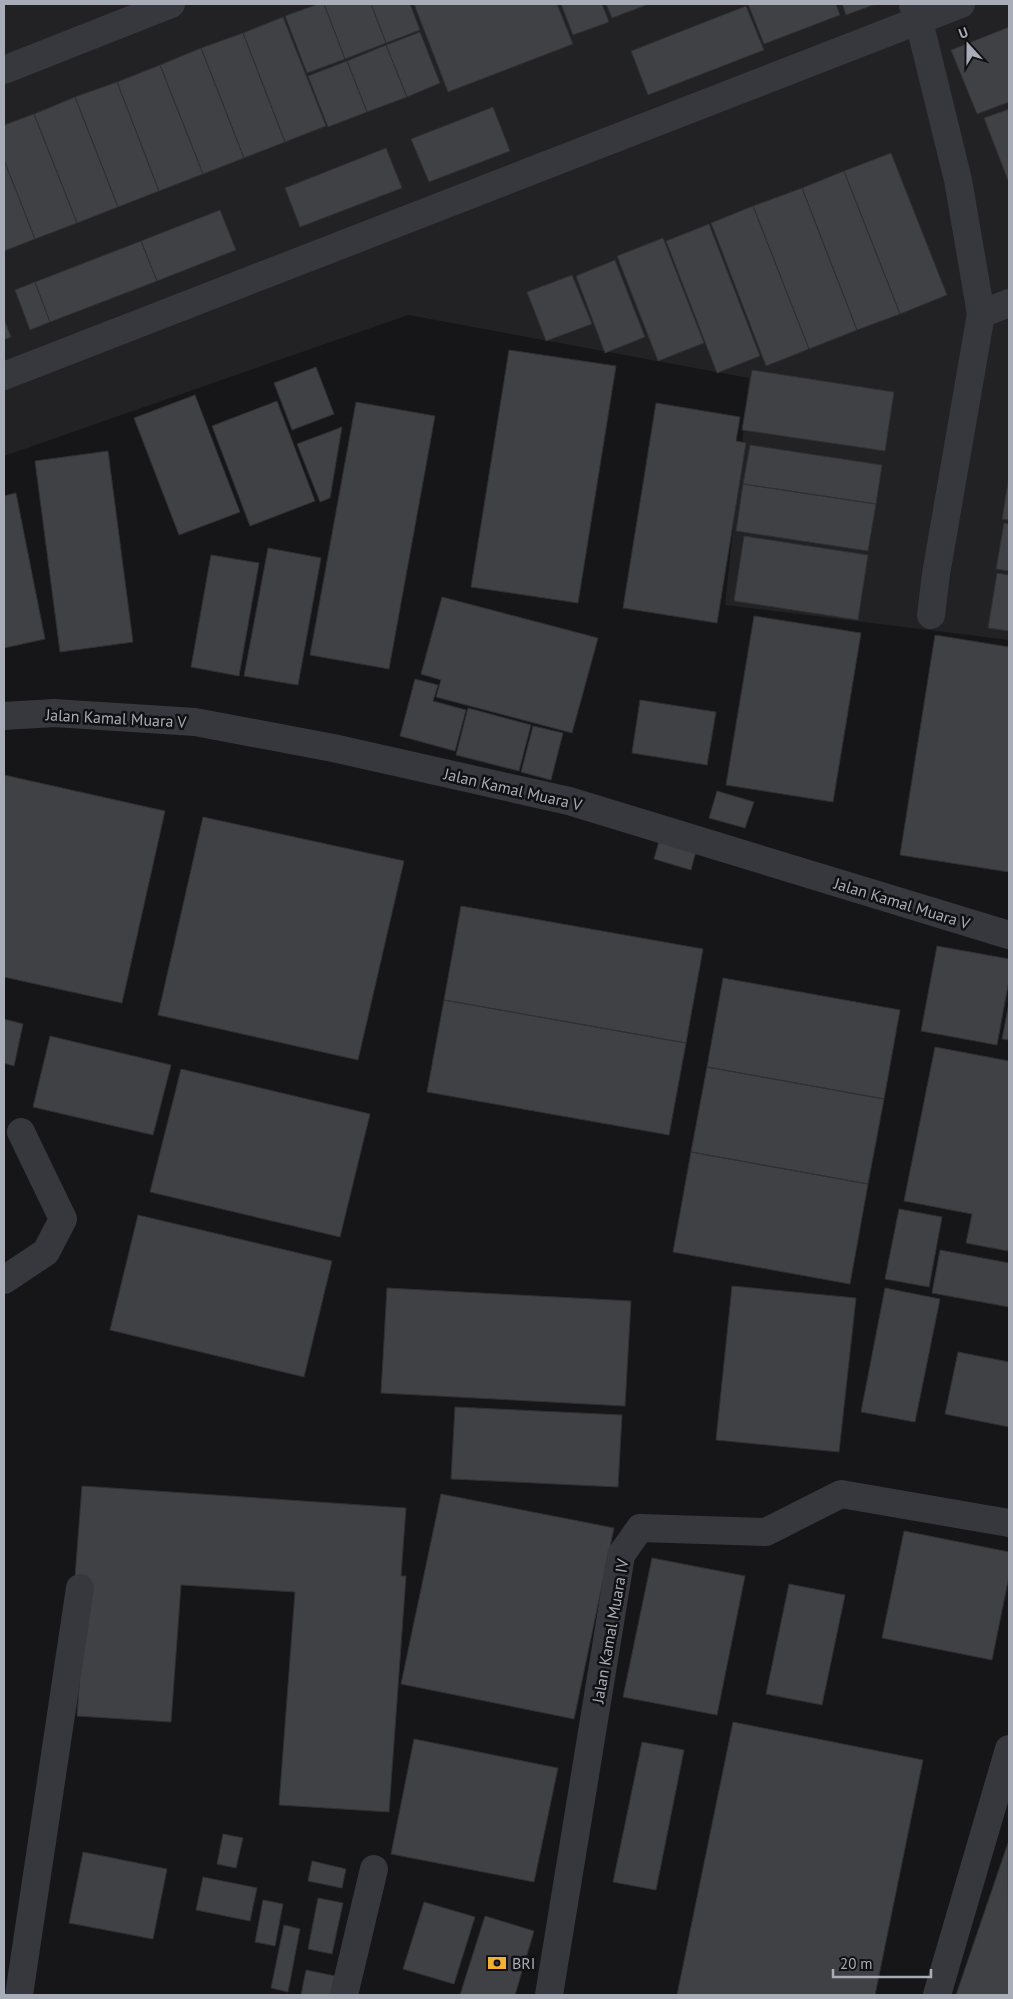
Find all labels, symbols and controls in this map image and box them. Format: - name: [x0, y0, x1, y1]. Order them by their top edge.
- north arrow: [943, 20, 993, 70]
- text: U: [956, 23, 971, 43]
- street label: Jalan Kamal Muara V: [44, 704, 188, 732]
- street label: Jalan Kamal Muara V: [441, 763, 585, 815]
- street label: Jalan Kamal Muara V: [831, 873, 973, 933]
- street label: Jalan Kamal Muara IV: [587, 1556, 633, 1706]
- scale bar: [833, 1946, 930, 1978]
- bank icon: BRI: [486, 1952, 508, 1974]
- place label: BRI: [512, 1953, 536, 1973]
- text: 20 m: [840, 1954, 873, 1973]

